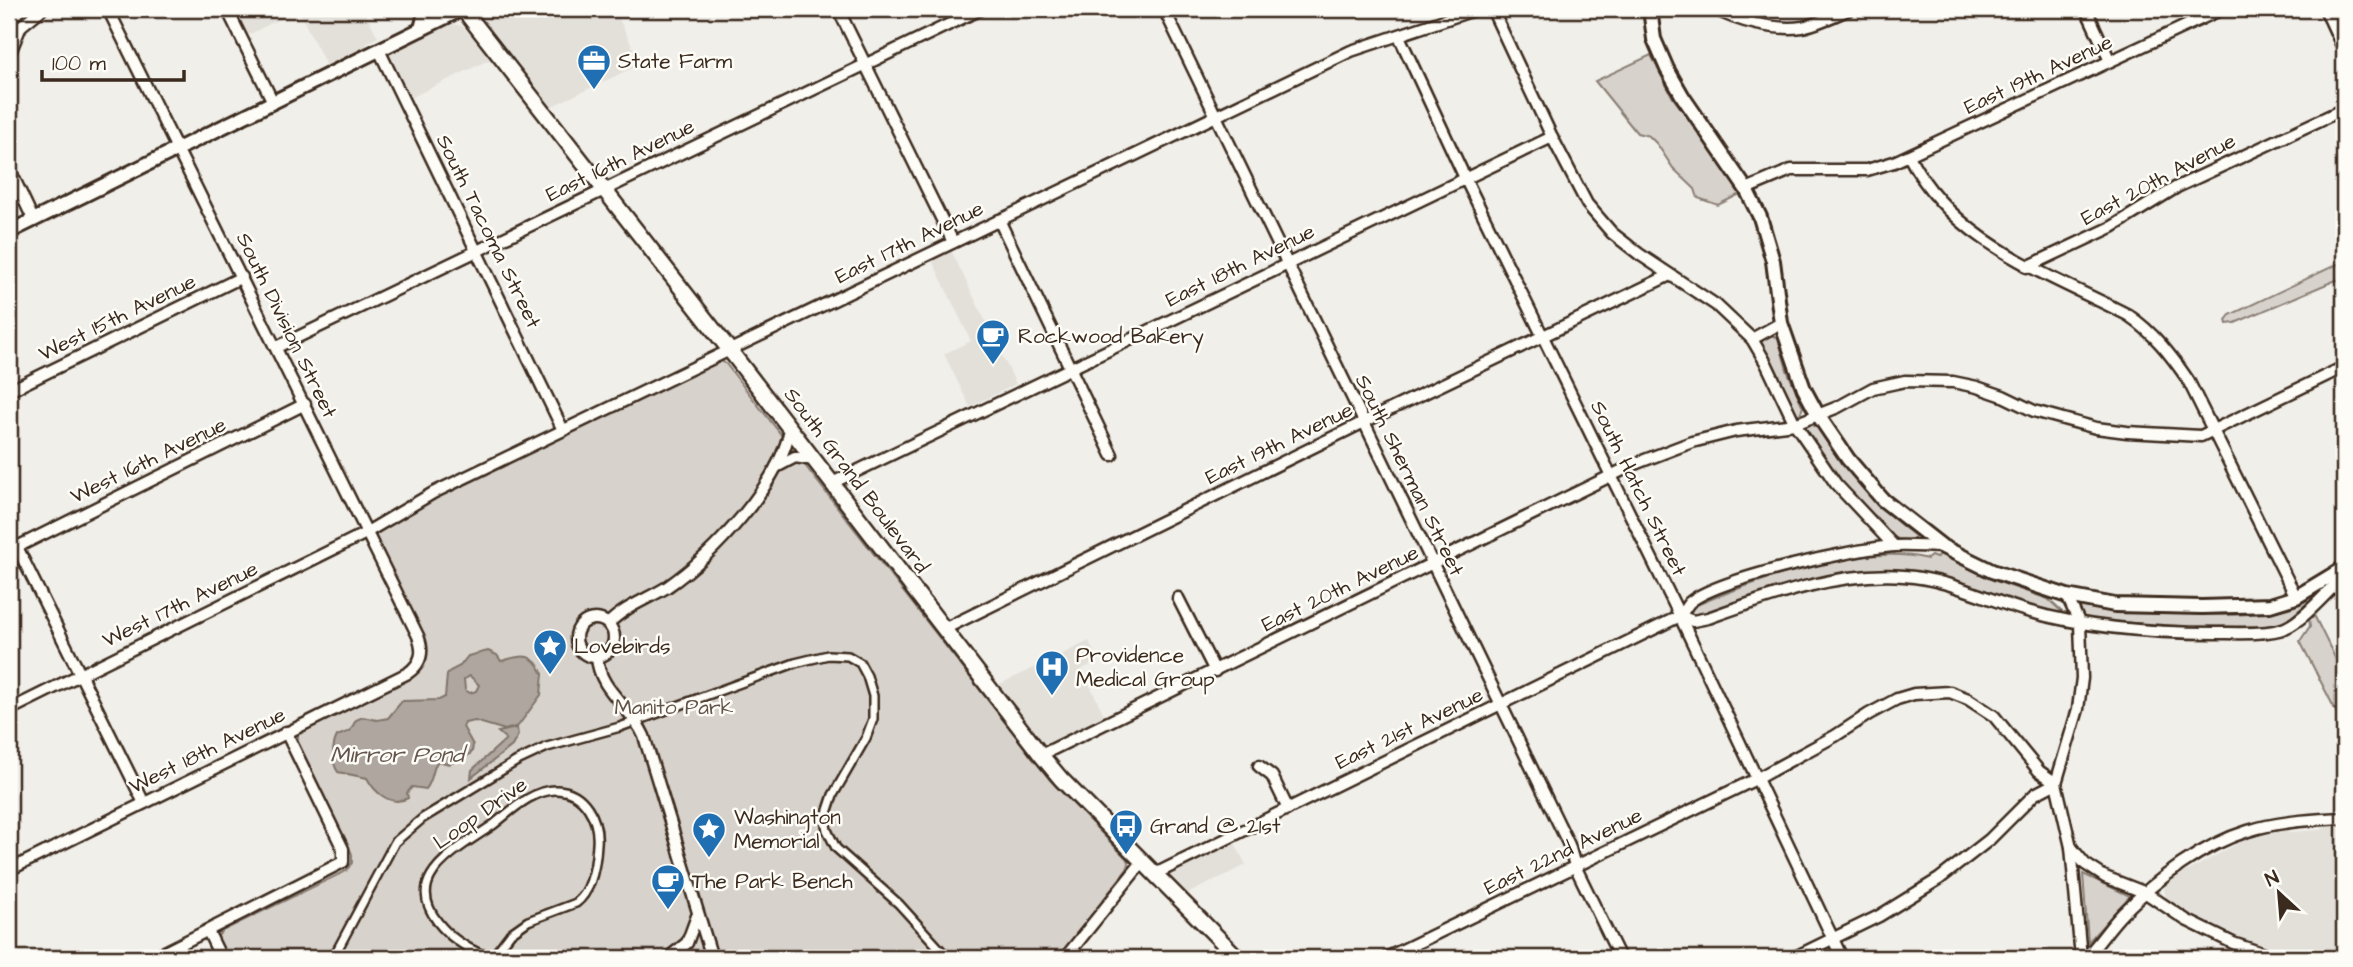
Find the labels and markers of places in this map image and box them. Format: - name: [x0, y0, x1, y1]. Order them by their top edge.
- office icon: State Farm: [575, 42, 613, 91]
- place label: State Farm: [618, 47, 733, 76]
- cafe icon: Rockwood Bakery: [974, 317, 1012, 366]
- place label: Rockwood Bakery: [1018, 322, 1204, 353]
- place icon: Lovebirds: [531, 627, 569, 676]
- place label: Lovebirds: [574, 632, 670, 661]
- place label: Providence Medical Group: [1076, 641, 1215, 695]
- hospital icon: Providence Medical Group: [1033, 648, 1071, 697]
- place label: Washington Memorial: [734, 803, 841, 856]
- bus stop icon: Grand @ 21st: [1107, 807, 1145, 856]
- place icon: Washington Memorial: [690, 810, 728, 859]
- place label: Grand @ 21st: [1150, 812, 1281, 841]
- cafe icon: The Park Bench: [649, 862, 687, 911]
- place label: The Park Bench: [692, 867, 853, 896]

